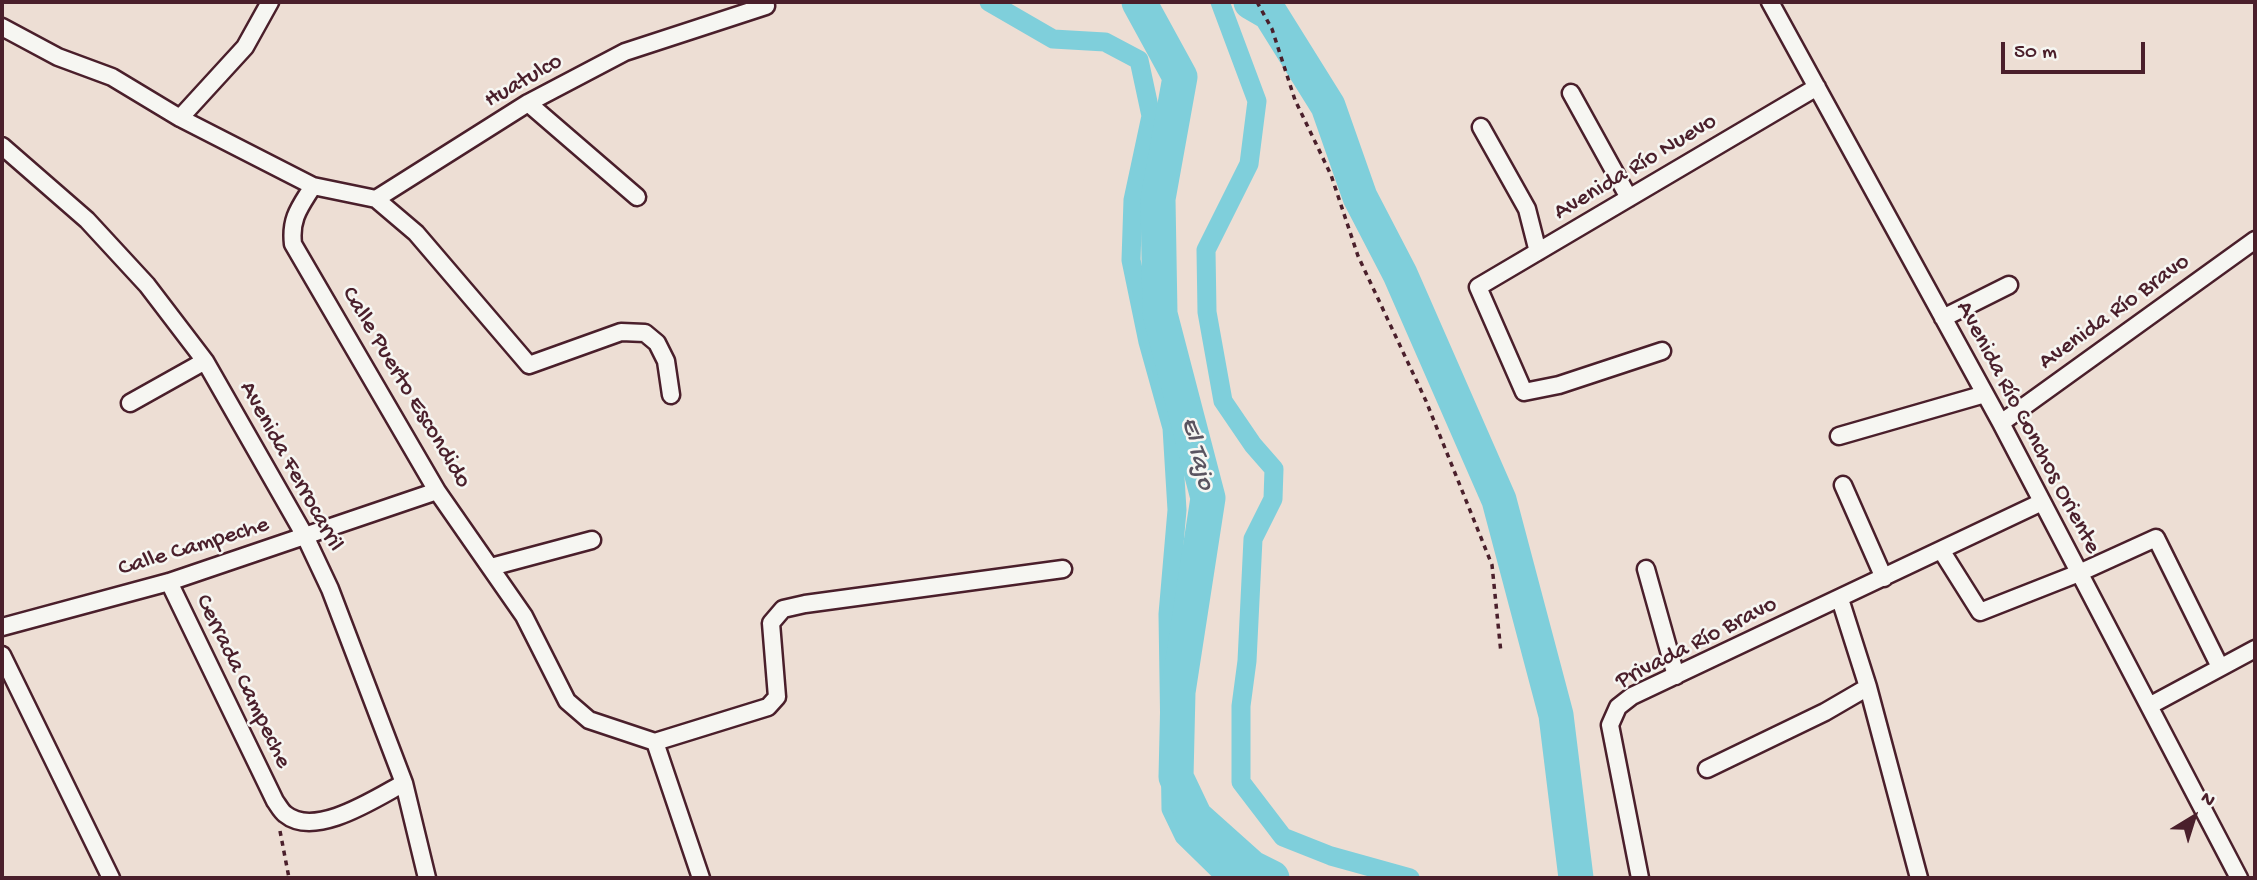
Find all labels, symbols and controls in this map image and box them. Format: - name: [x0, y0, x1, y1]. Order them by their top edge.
- scale bar: [2005, 28, 2148, 72]
- text: 50 m: [2014, 41, 2057, 66]
- street label: Huatulco: [480, 48, 568, 116]
- street label: Avenida Río Nuevo: [1549, 108, 1723, 228]
- street label: Avenida Río Bravo: [2034, 248, 2196, 378]
- street label: Calle Puerto Escondido: [333, 282, 477, 494]
- street label: Avenida Río Conchos Oriente: [1948, 297, 2106, 559]
- street label: Avenida Ferrocarril: [231, 377, 349, 557]
- water label: El Tajo: [1172, 415, 1220, 493]
- street label: Calle Campeche: [115, 511, 273, 585]
- street label: Cerrada Campeche: [187, 590, 297, 774]
- street label: Privada Río Bravo: [1612, 591, 1782, 697]
- north arrow: [2159, 782, 2229, 852]
- text: N: [2195, 787, 2219, 813]

